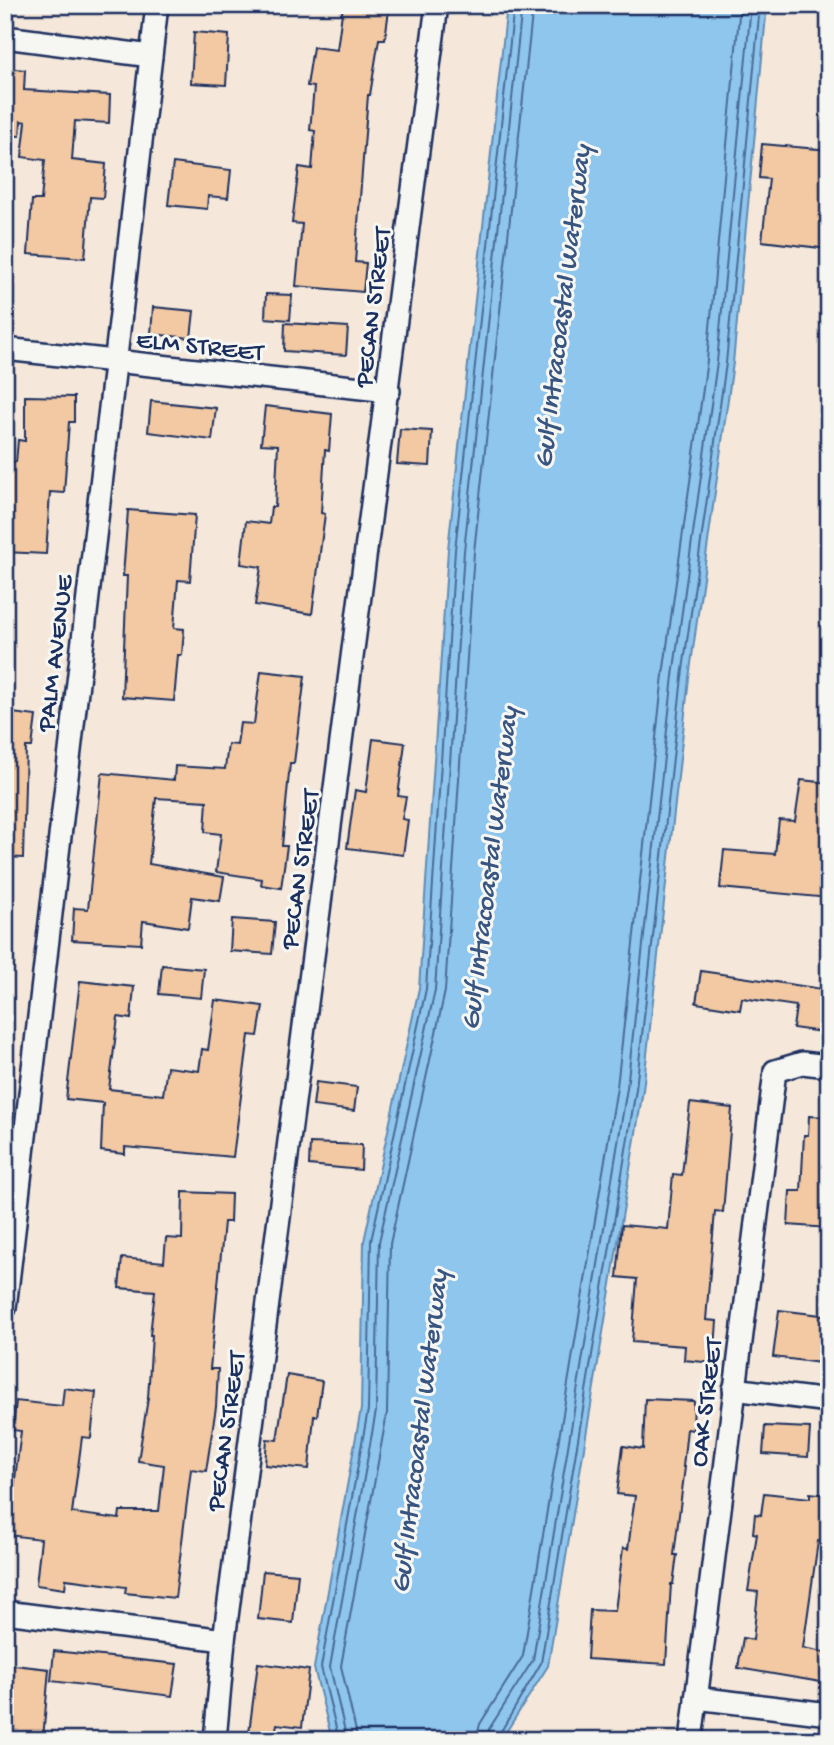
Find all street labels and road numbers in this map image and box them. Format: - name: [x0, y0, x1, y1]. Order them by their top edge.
- street label: PECAN STREET: [350, 225, 401, 390]
- street label: ELM STREET: [134, 326, 266, 371]
- street label: PALM AVENUE: [32, 573, 83, 735]
- street label: PECAN STREET: [276, 787, 329, 953]
- street label: OAK STREET: [685, 1335, 732, 1469]
- street label: PECAN STREET: [202, 1349, 255, 1515]

